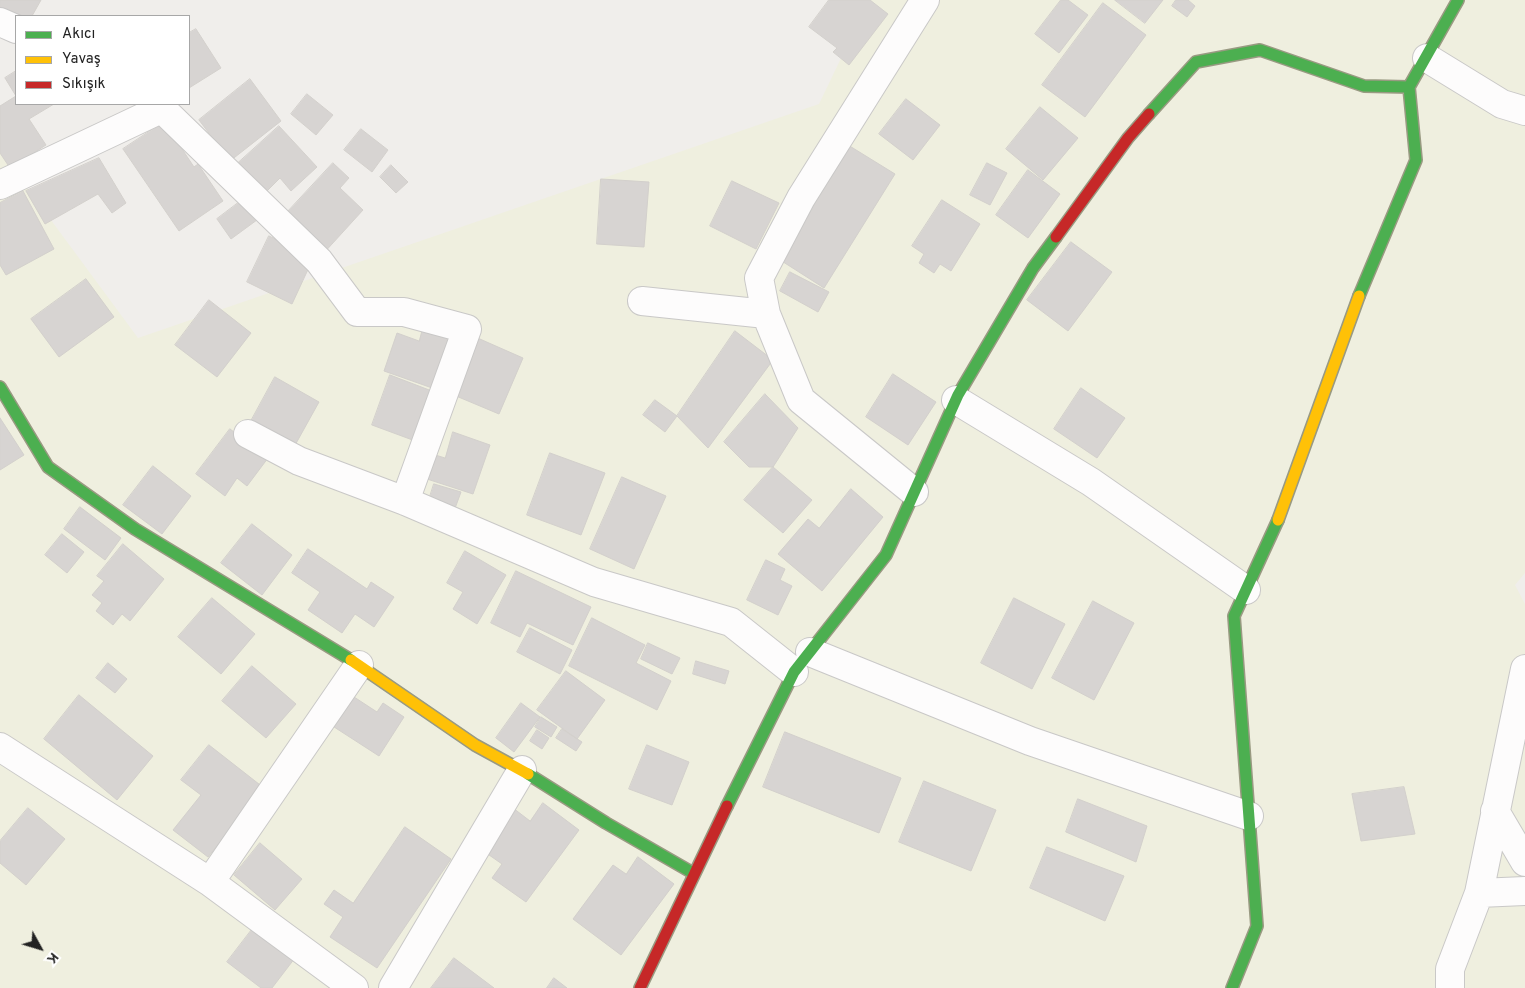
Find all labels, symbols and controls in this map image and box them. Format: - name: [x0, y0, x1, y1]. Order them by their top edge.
- legend: [15, 15, 190, 105]
- text: Akıcı: [62, 25, 95, 44]
- text: Yavaş: [62, 50, 101, 69]
- text: Sıkışık: [62, 75, 106, 94]
- north arrow: [15, 923, 65, 973]
- text: K: [42, 949, 62, 967]

